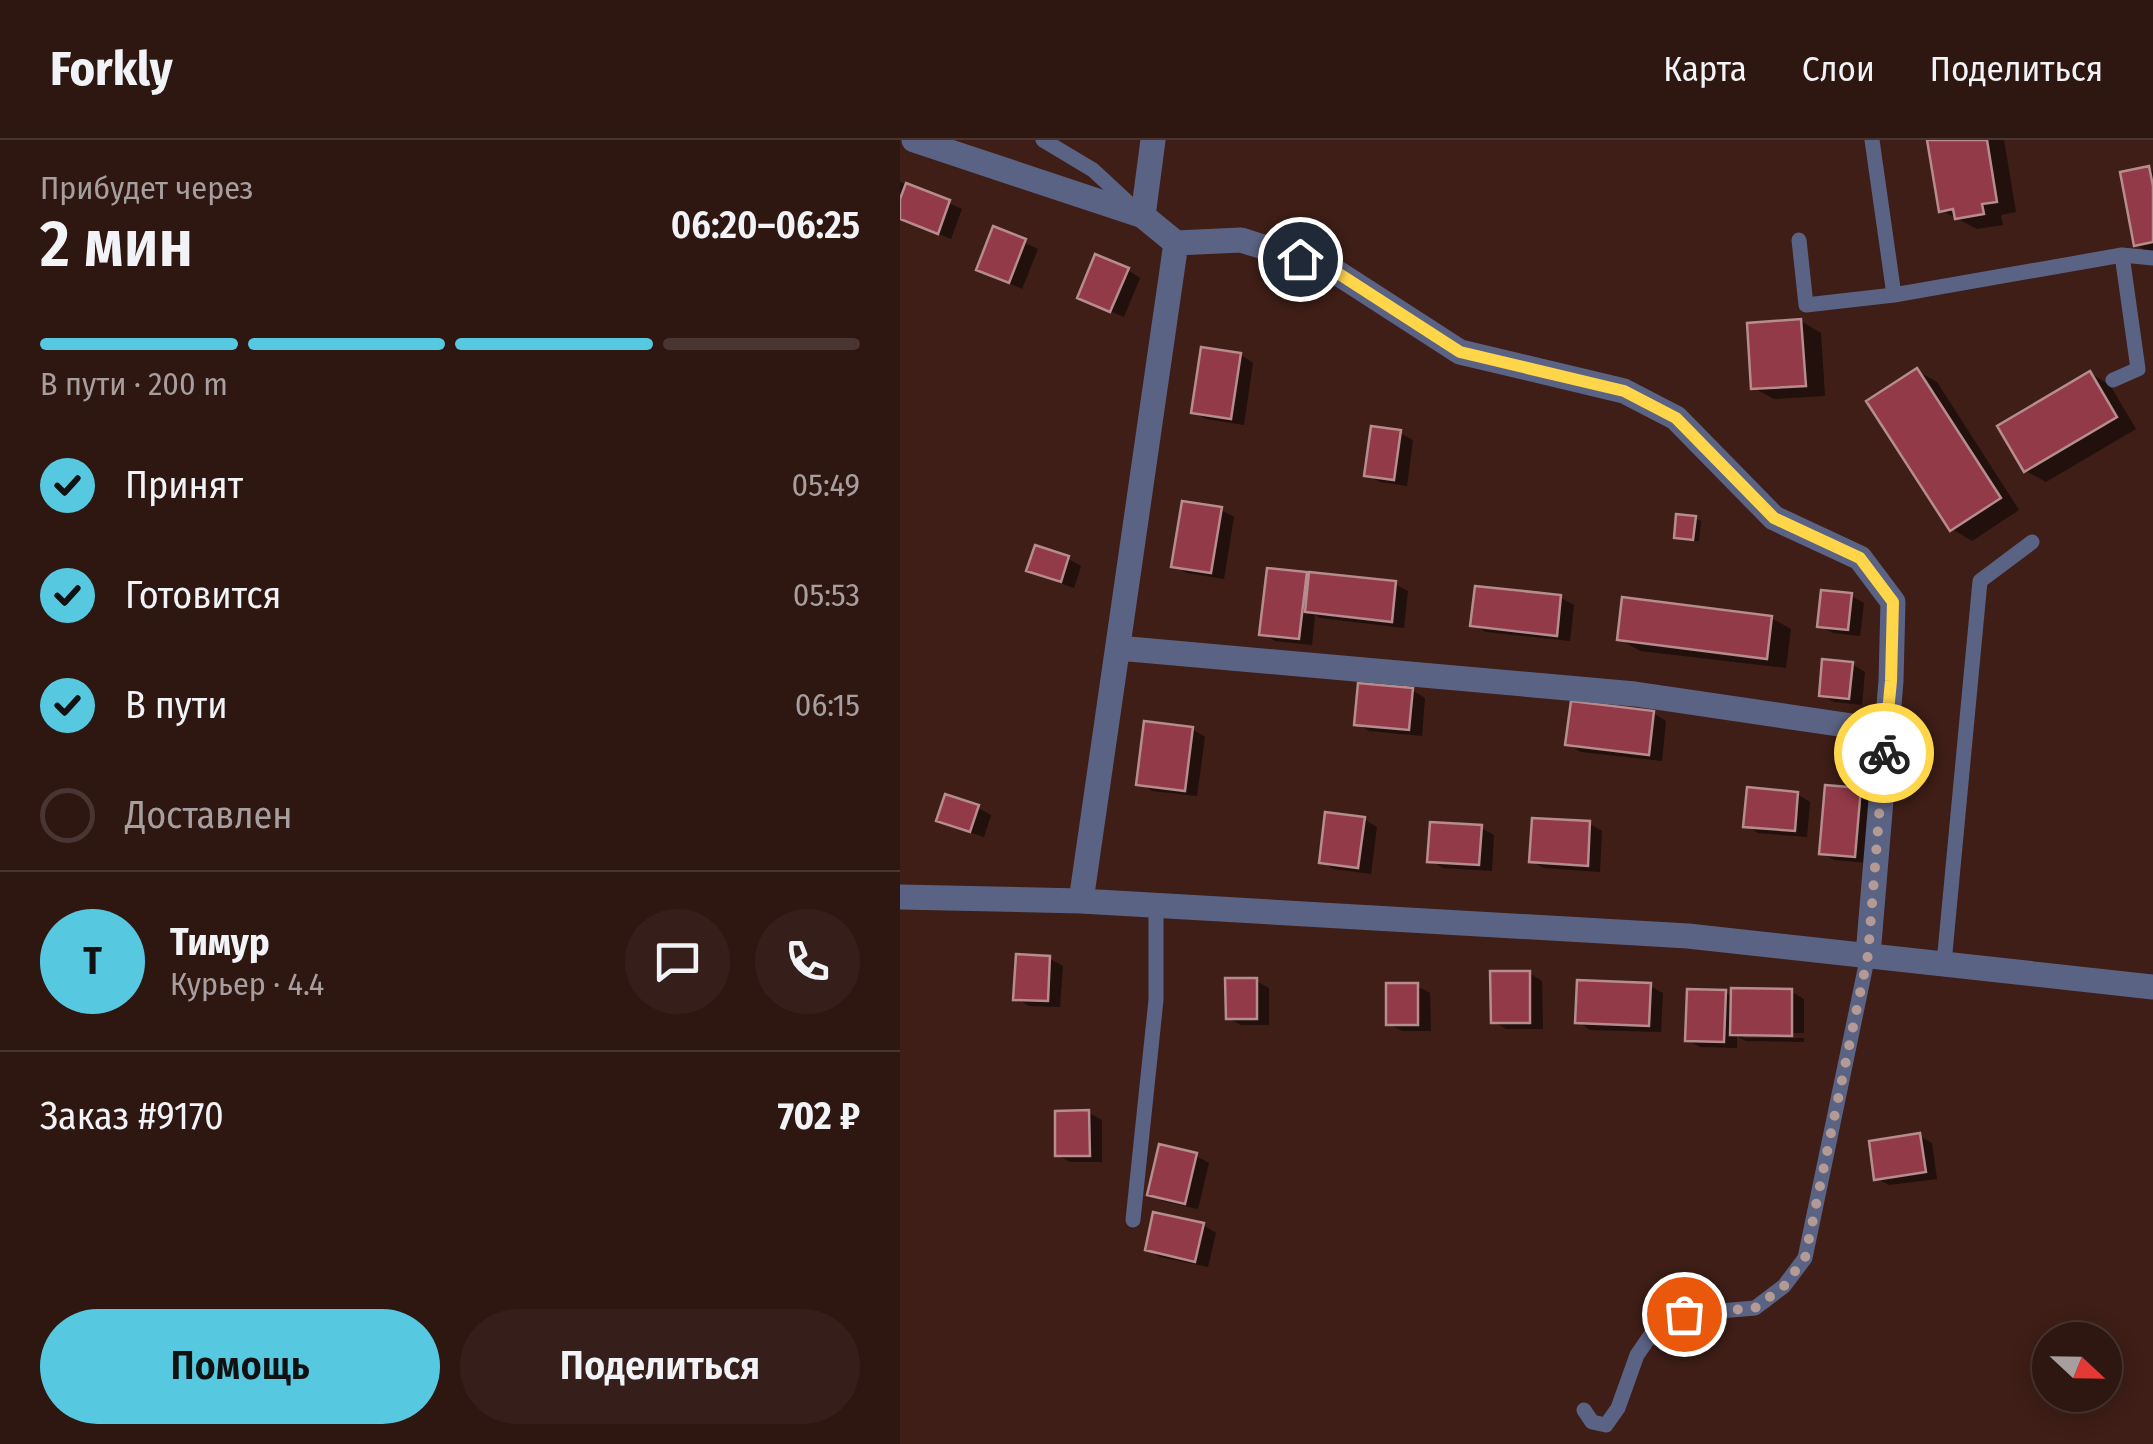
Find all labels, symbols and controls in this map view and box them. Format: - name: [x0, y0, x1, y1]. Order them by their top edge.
- text: Forkly: [50, 40, 173, 98]
- text: Карта: [1663, 48, 1747, 90]
- text: Слои: [1802, 48, 1875, 90]
- text: Поделиться: [1930, 48, 2103, 90]
- text: Прибудет через: [40, 169, 253, 207]
- text: 06:20–06:25: [671, 202, 860, 248]
- text: 2 мин: [40, 205, 193, 283]
- pin: [1258, 217, 1343, 302]
- icon: home: [1273, 232, 1328, 287]
- text: В пути · 200 m: [40, 365, 228, 403]
- icon: check: [40, 458, 95, 513]
- text: Принят: [125, 462, 243, 508]
- text: 05:49: [792, 466, 860, 504]
- icon: check: [40, 568, 95, 623]
- text: Готовится: [125, 572, 281, 618]
- text: 05:53: [793, 576, 860, 614]
- icon: check: [40, 678, 95, 733]
- text: В пути: [125, 682, 228, 728]
- text: 06:15: [795, 686, 860, 724]
- courier: [1834, 703, 1934, 803]
- icon: bike: [1857, 726, 1912, 781]
- text: Доставлен: [125, 792, 292, 838]
- button: chat: [625, 909, 730, 1014]
- button: phone: [755, 909, 860, 1014]
- text: Тимур: [170, 919, 270, 965]
- text: Т: [83, 938, 102, 984]
- text: Курьер · 4.4: [170, 965, 324, 1003]
- text: Заказ #9170: [40, 1093, 224, 1139]
- text: 702 ₽: [778, 1093, 860, 1139]
- pin: [1642, 1272, 1727, 1357]
- icon: bag: [1657, 1287, 1712, 1342]
- button: Помощь: [40, 1309, 440, 1424]
- button: Поделиться: [460, 1309, 860, 1424]
- north arrow: [2032, 1322, 2122, 1412]
- map controls: [2032, 1322, 2122, 1412]

